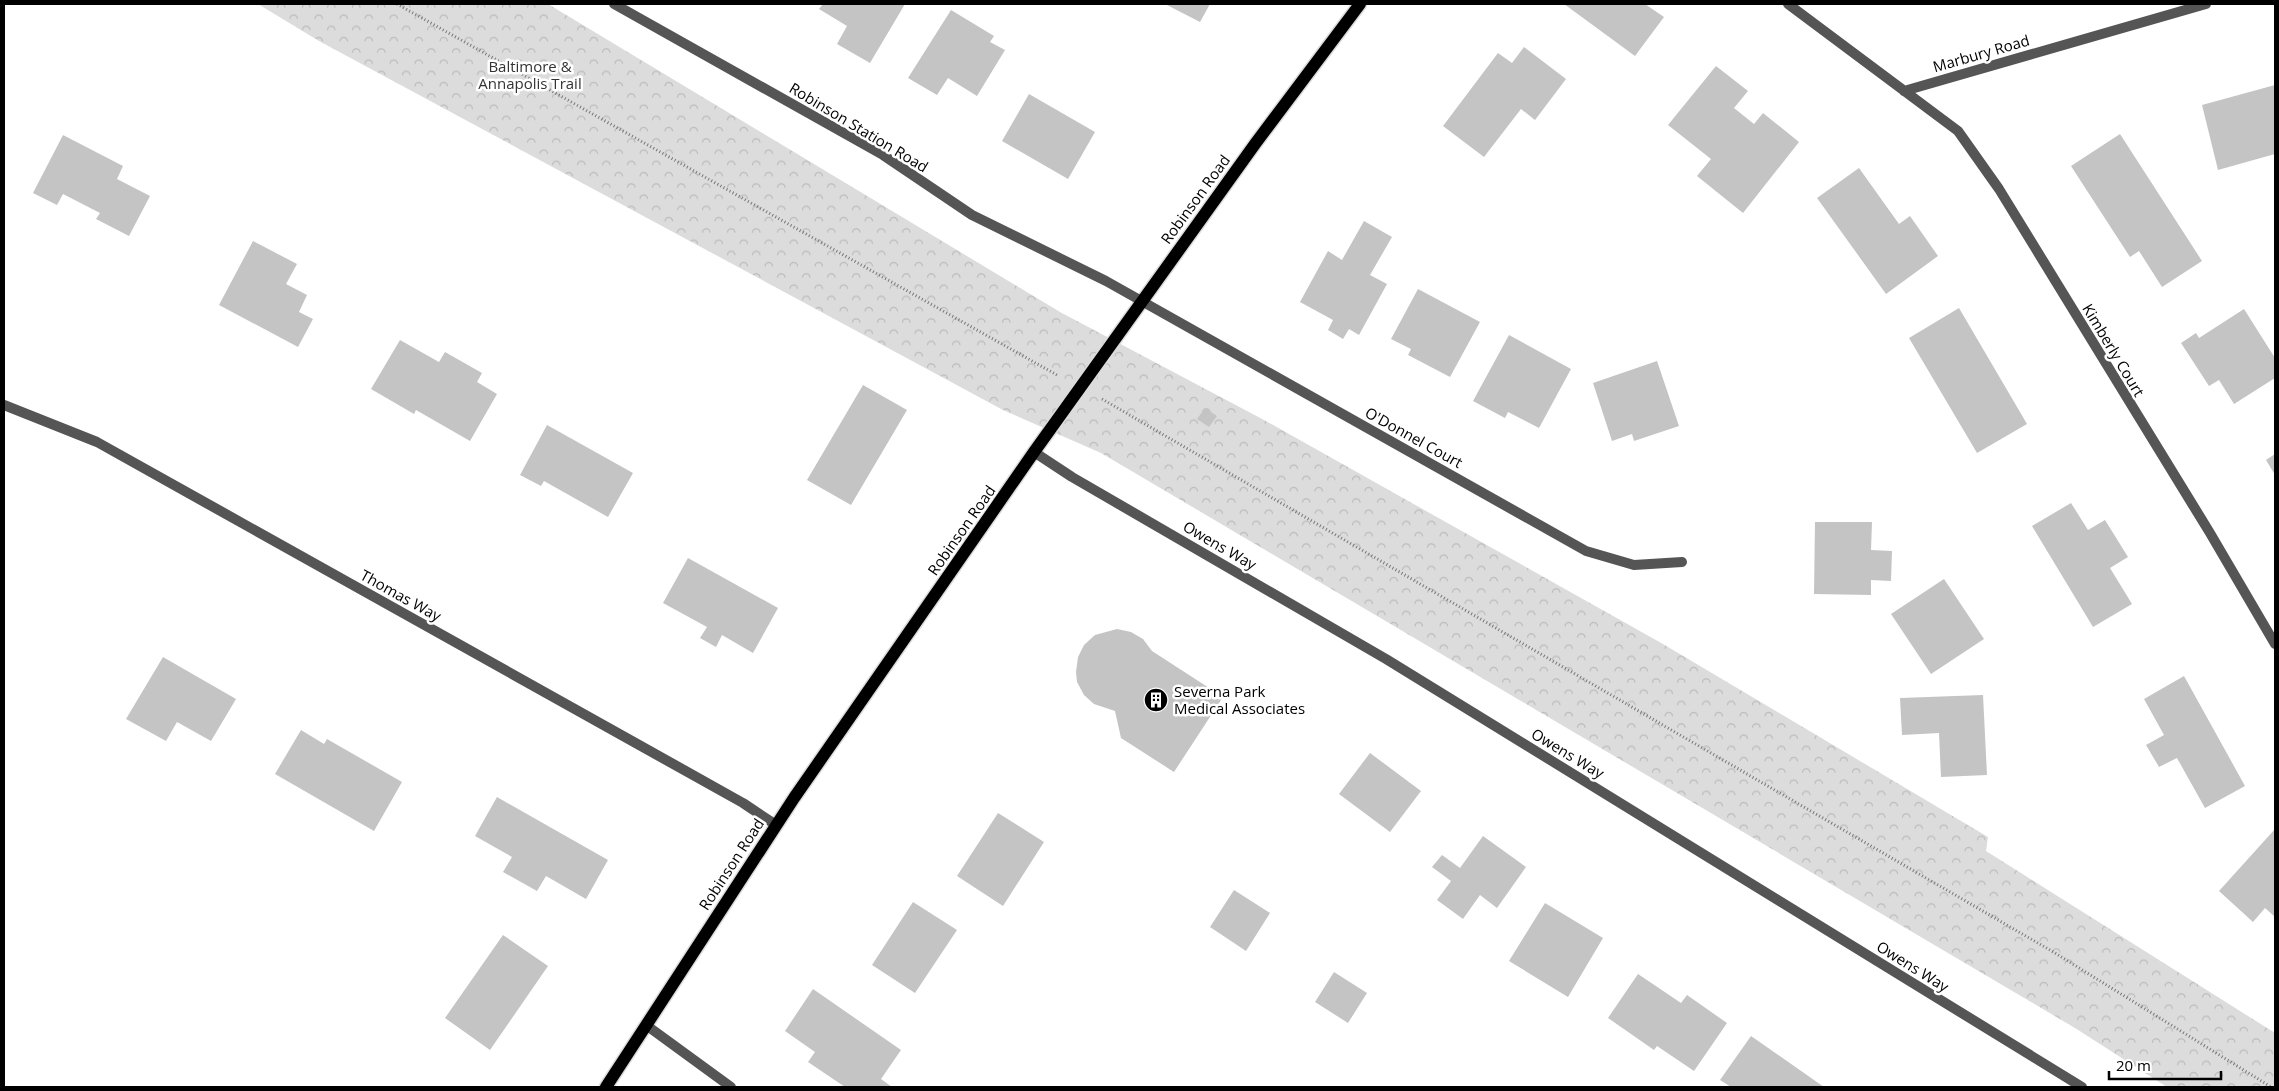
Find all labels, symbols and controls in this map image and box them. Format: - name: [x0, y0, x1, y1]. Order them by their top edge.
- street label: Marbury Road: [1930, 30, 2032, 76]
- park label: Baltimore & Annapolis Trail: [478, 56, 582, 93]
- street label: Robinson Station Road: [786, 78, 932, 176]
- street label: Robinson Road: [1156, 150, 1234, 248]
- street label: Kimberly Court: [2078, 300, 2150, 400]
- street label: O'Donnel Court: [1362, 402, 1466, 472]
- street label: Robinson Road: [923, 481, 999, 579]
- street label: Owens Way: [1180, 516, 1261, 574]
- street label: Thomas Way: [357, 565, 445, 626]
- place label: Severna Park Medical Associates: [1174, 681, 1305, 718]
- building icon: Severna Park Medical Associates: [1143, 687, 1169, 713]
- street label: Owens Way: [1528, 723, 1609, 783]
- street label: Robinson Road: [694, 814, 768, 914]
- street label: Owens Way: [1873, 936, 1953, 996]
- scale bar: [2109, 1048, 2222, 1080]
- text: 20 m: [2116, 1055, 2151, 1075]

